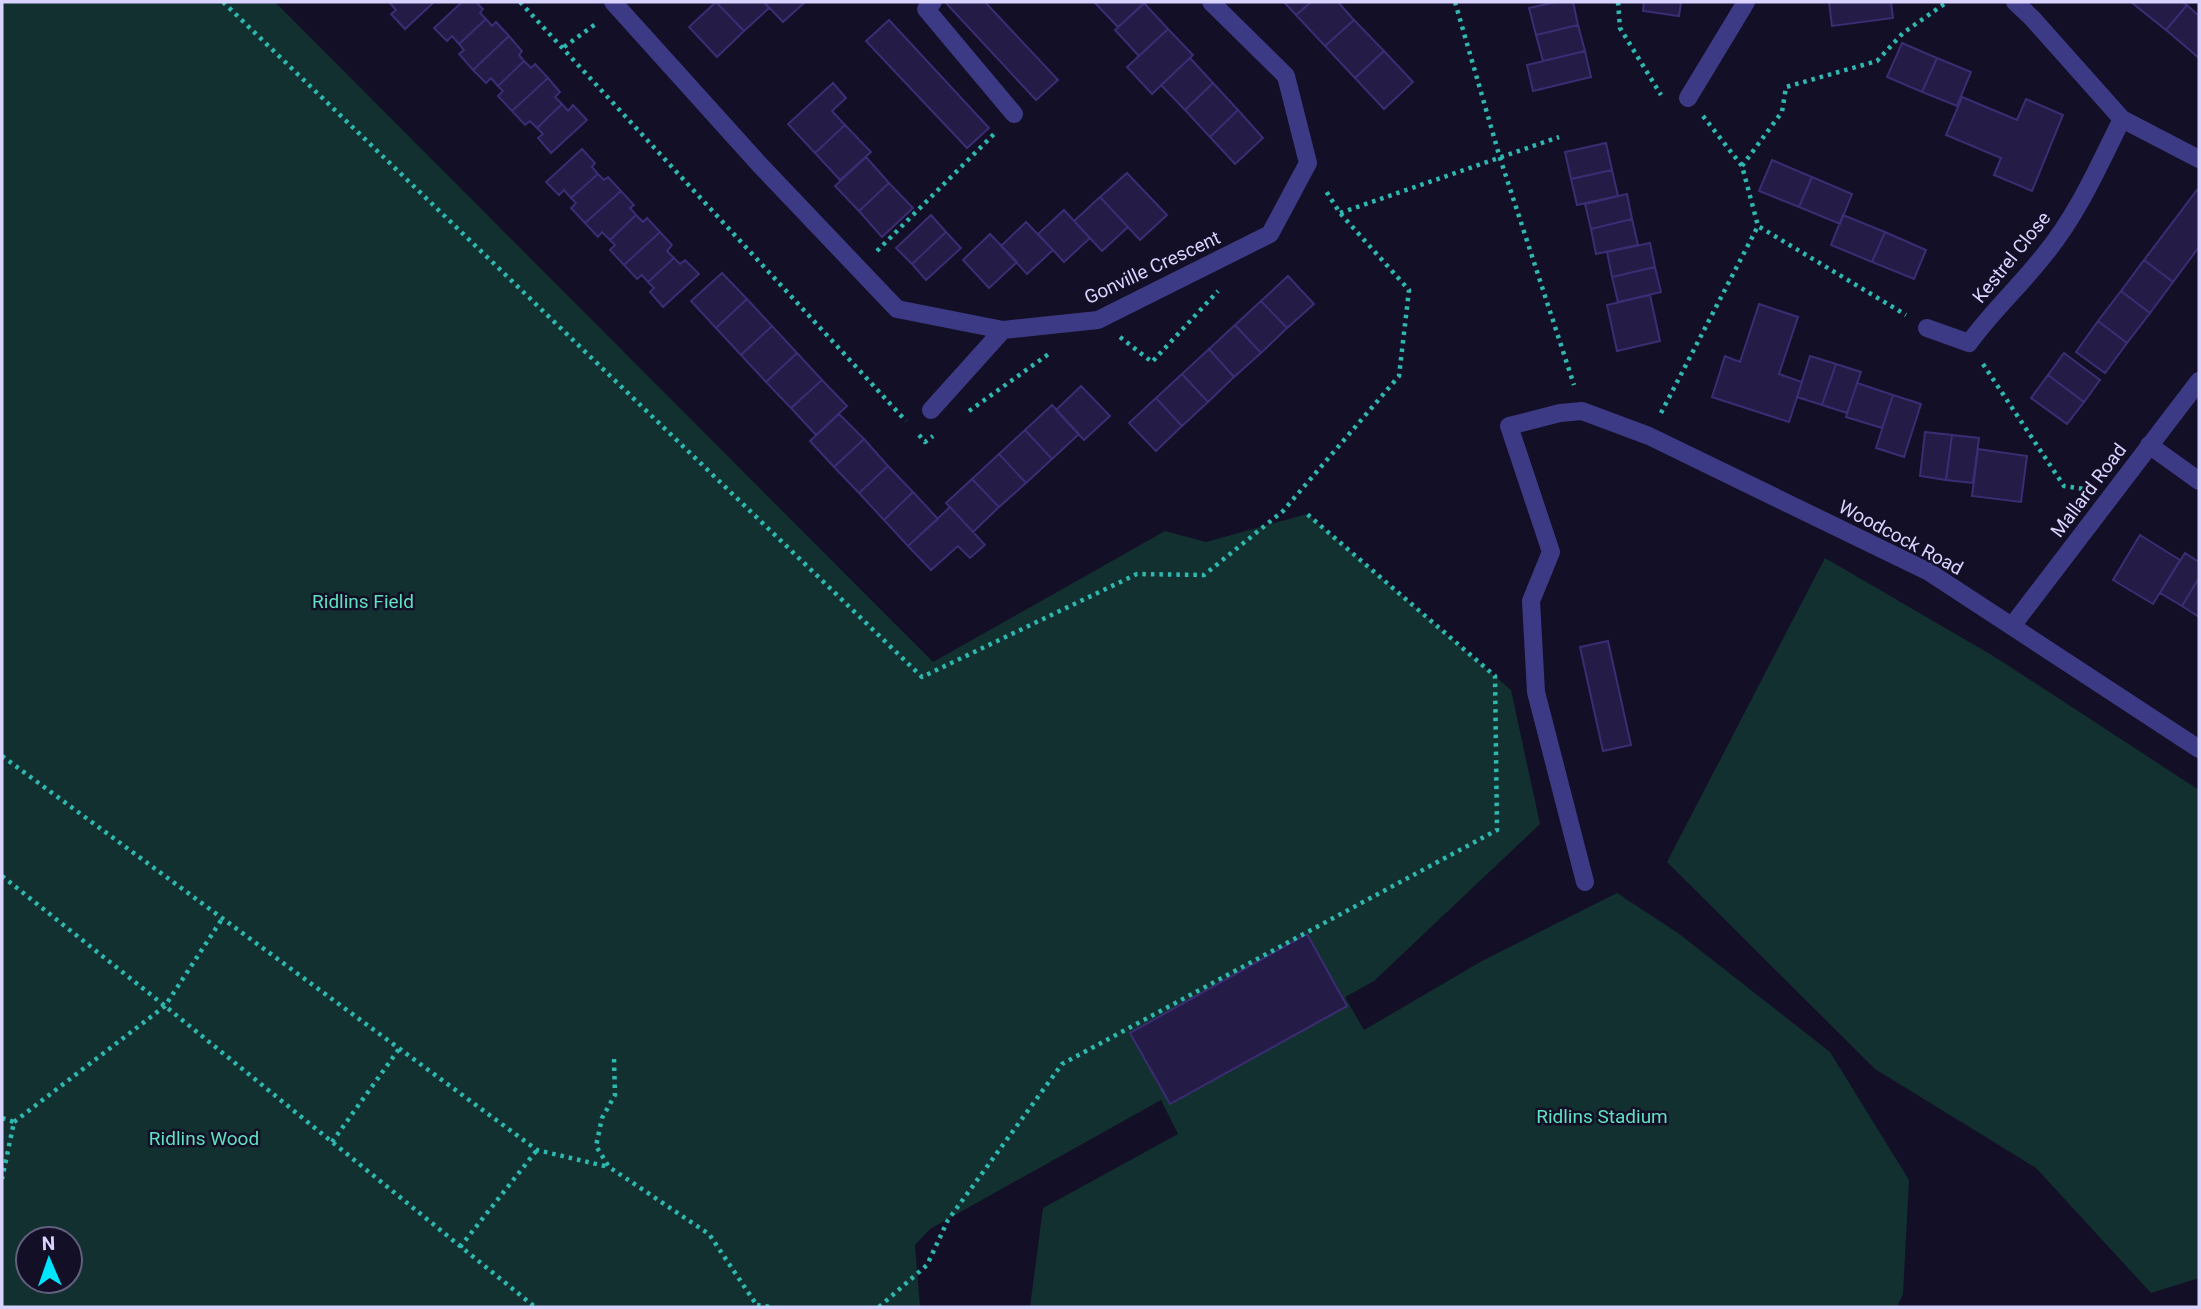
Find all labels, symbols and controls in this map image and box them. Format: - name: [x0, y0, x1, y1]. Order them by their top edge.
- street label: Kestrel Close: [1967, 207, 2055, 308]
- street label: Gonville Crescent: [1081, 226, 1224, 309]
- street label: Mallard Road: [2046, 439, 2131, 542]
- street label: Woodcock Road: [1835, 495, 1967, 580]
- park label: Ridlins Field: [312, 590, 414, 613]
- park label: Ridlins Stadium: [1536, 1105, 1668, 1128]
- park label: Ridlins Wood: [149, 1127, 259, 1150]
- north arrow: [14, 1225, 84, 1295]
- text: N: [41, 1232, 56, 1255]

